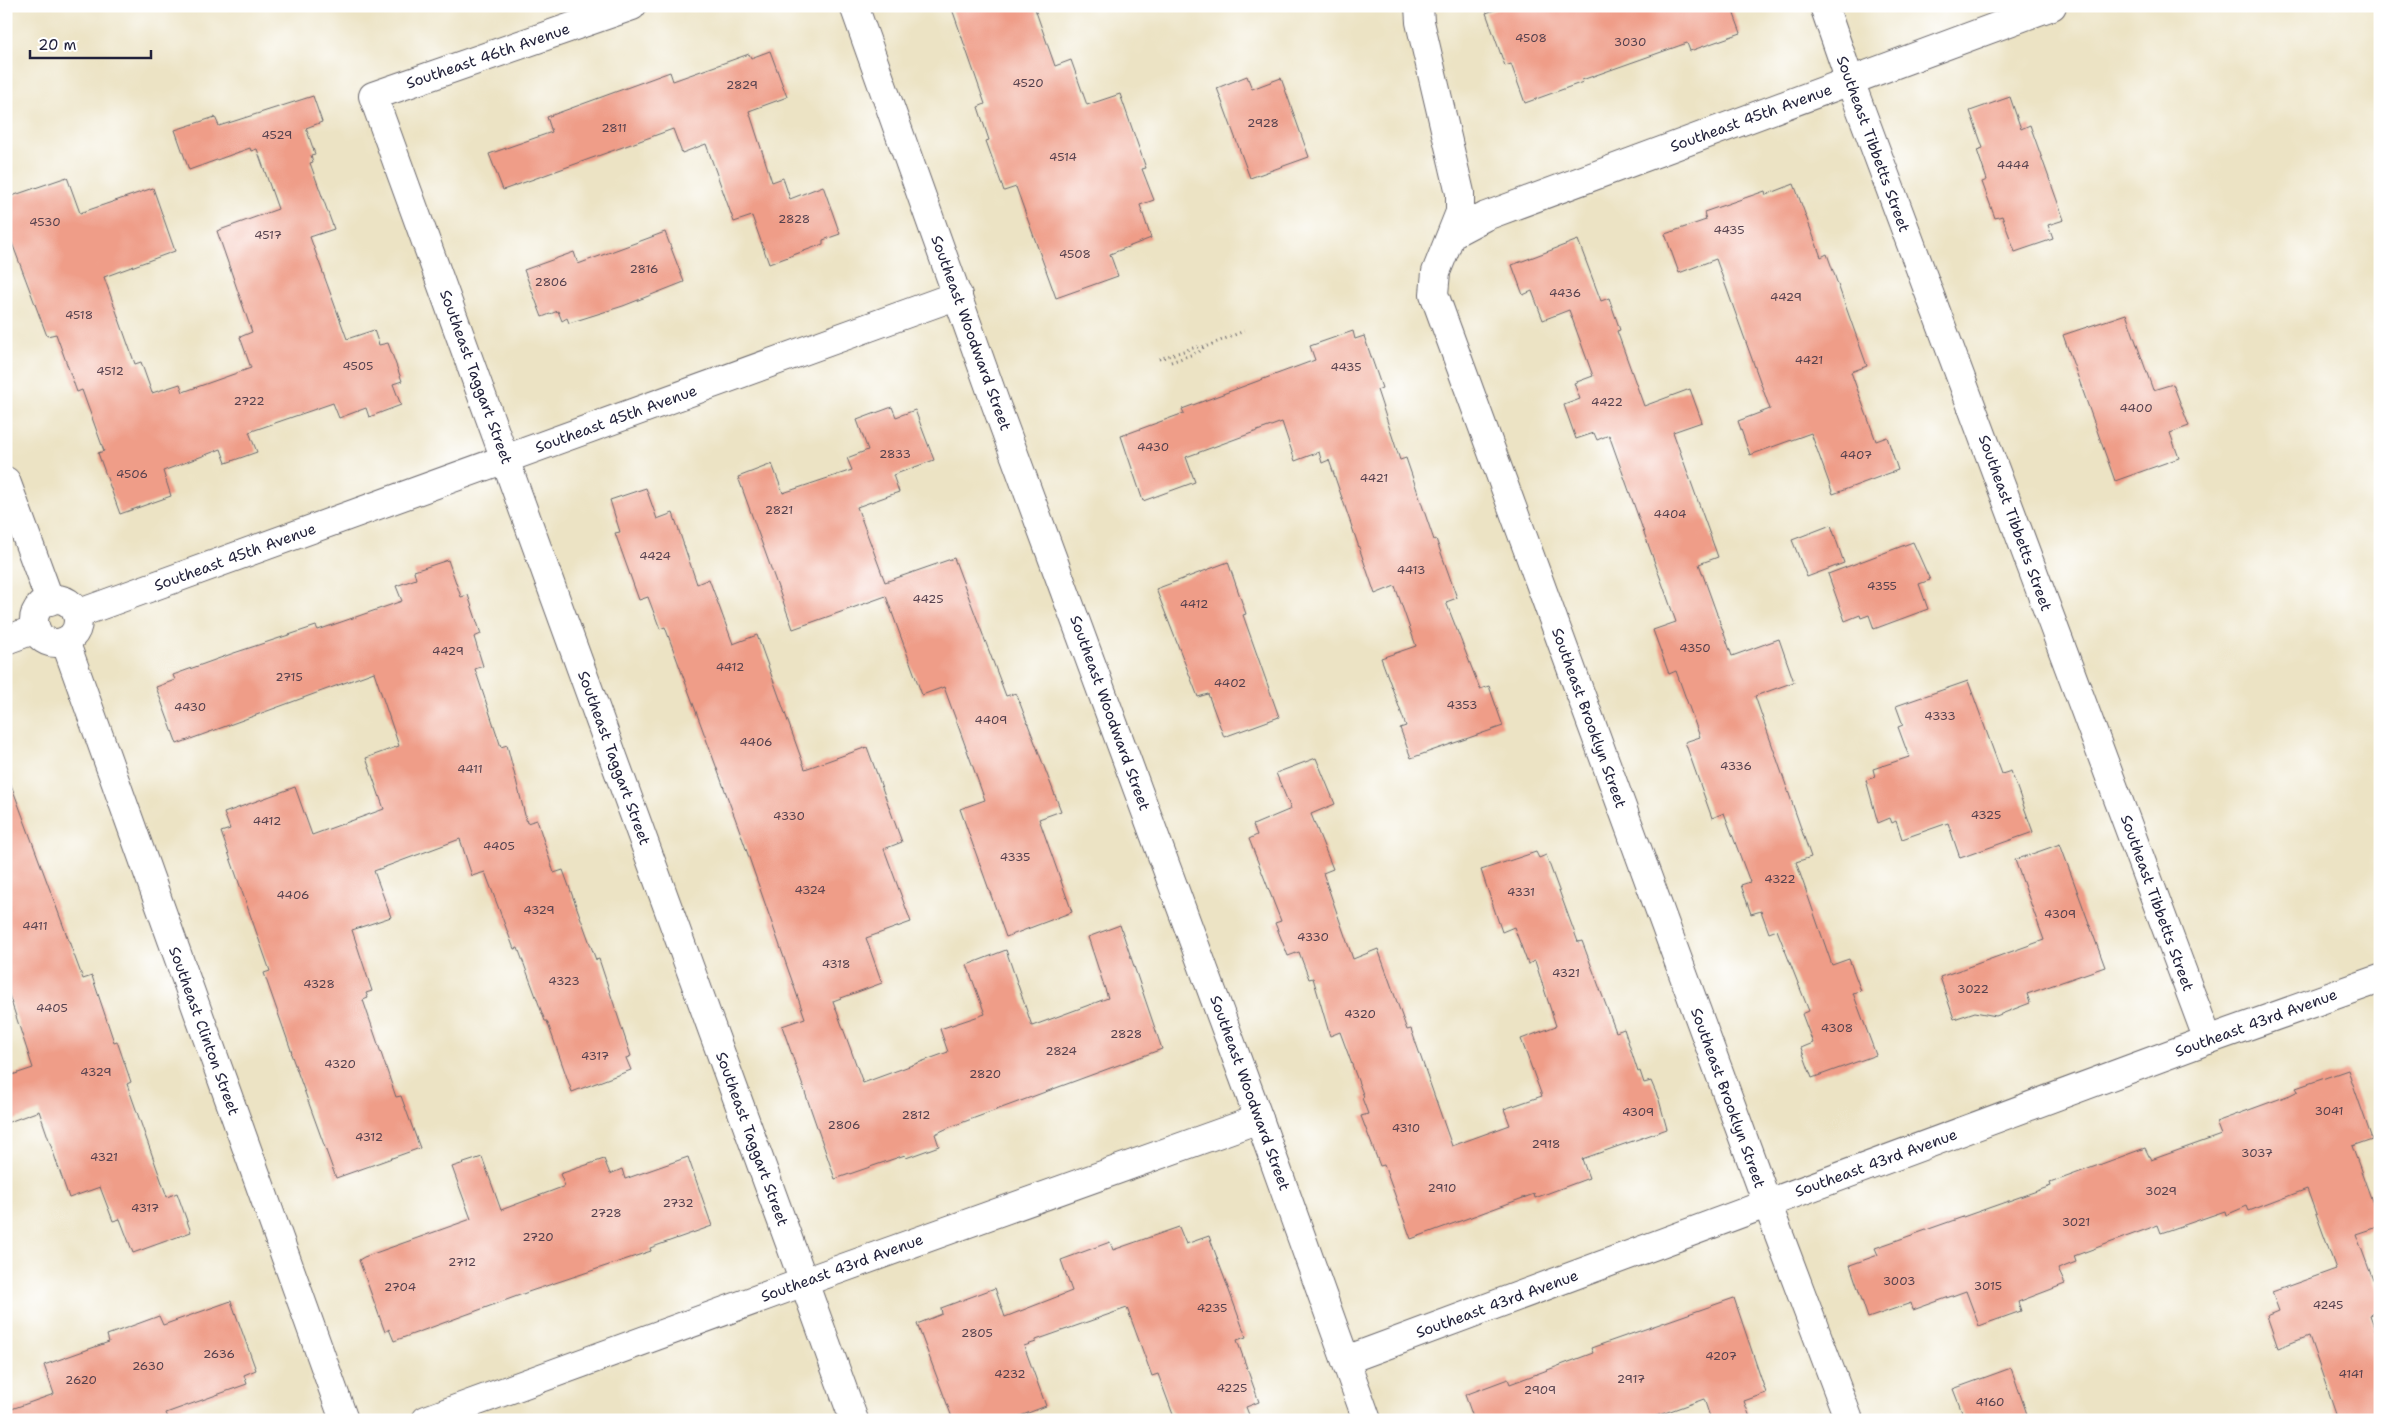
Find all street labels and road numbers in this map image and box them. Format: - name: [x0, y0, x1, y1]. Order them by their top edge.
- street label: Southeast 46th Avenue: [403, 19, 573, 93]
- street label: Southeast Tibbetts Street: [1832, 53, 1914, 235]
- street label: Southeast 45th Avenue: [1667, 79, 1835, 157]
- street label: Southeast Woodward Street: [926, 233, 1016, 433]
- street label: Southeast Taggart Street: [435, 287, 517, 467]
- street label: Southeast 45th Avenue: [532, 380, 700, 458]
- street label: Southeast Tibbetts Street: [1974, 432, 2056, 614]
- street label: Southeast 45th Avenue: [151, 518, 319, 596]
- street label: Southeast Woodward Street: [1065, 613, 1155, 813]
- street label: Southeast Brooklyn Street: [1547, 625, 1631, 811]
- street label: Southeast Taggart Street: [573, 668, 655, 848]
- street label: Southeast Tibbetts Street: [2116, 812, 2198, 994]
- street label: Southeast Clinton Street: [164, 944, 244, 1118]
- street label: Southeast 43rd Avenue: [2172, 984, 2340, 1062]
- street label: Southeast Woodward Street: [1205, 993, 1295, 1193]
- street label: Southeast Brooklyn Street: [1686, 1005, 1770, 1191]
- street label: Southeast Taggart Street: [711, 1049, 793, 1229]
- street label: Southeast 43rd Avenue: [1792, 1124, 1960, 1202]
- street label: Southeast 43rd Avenue: [758, 1229, 926, 1307]
- street label: Southeast 43rd Avenue: [1413, 1265, 1581, 1343]

